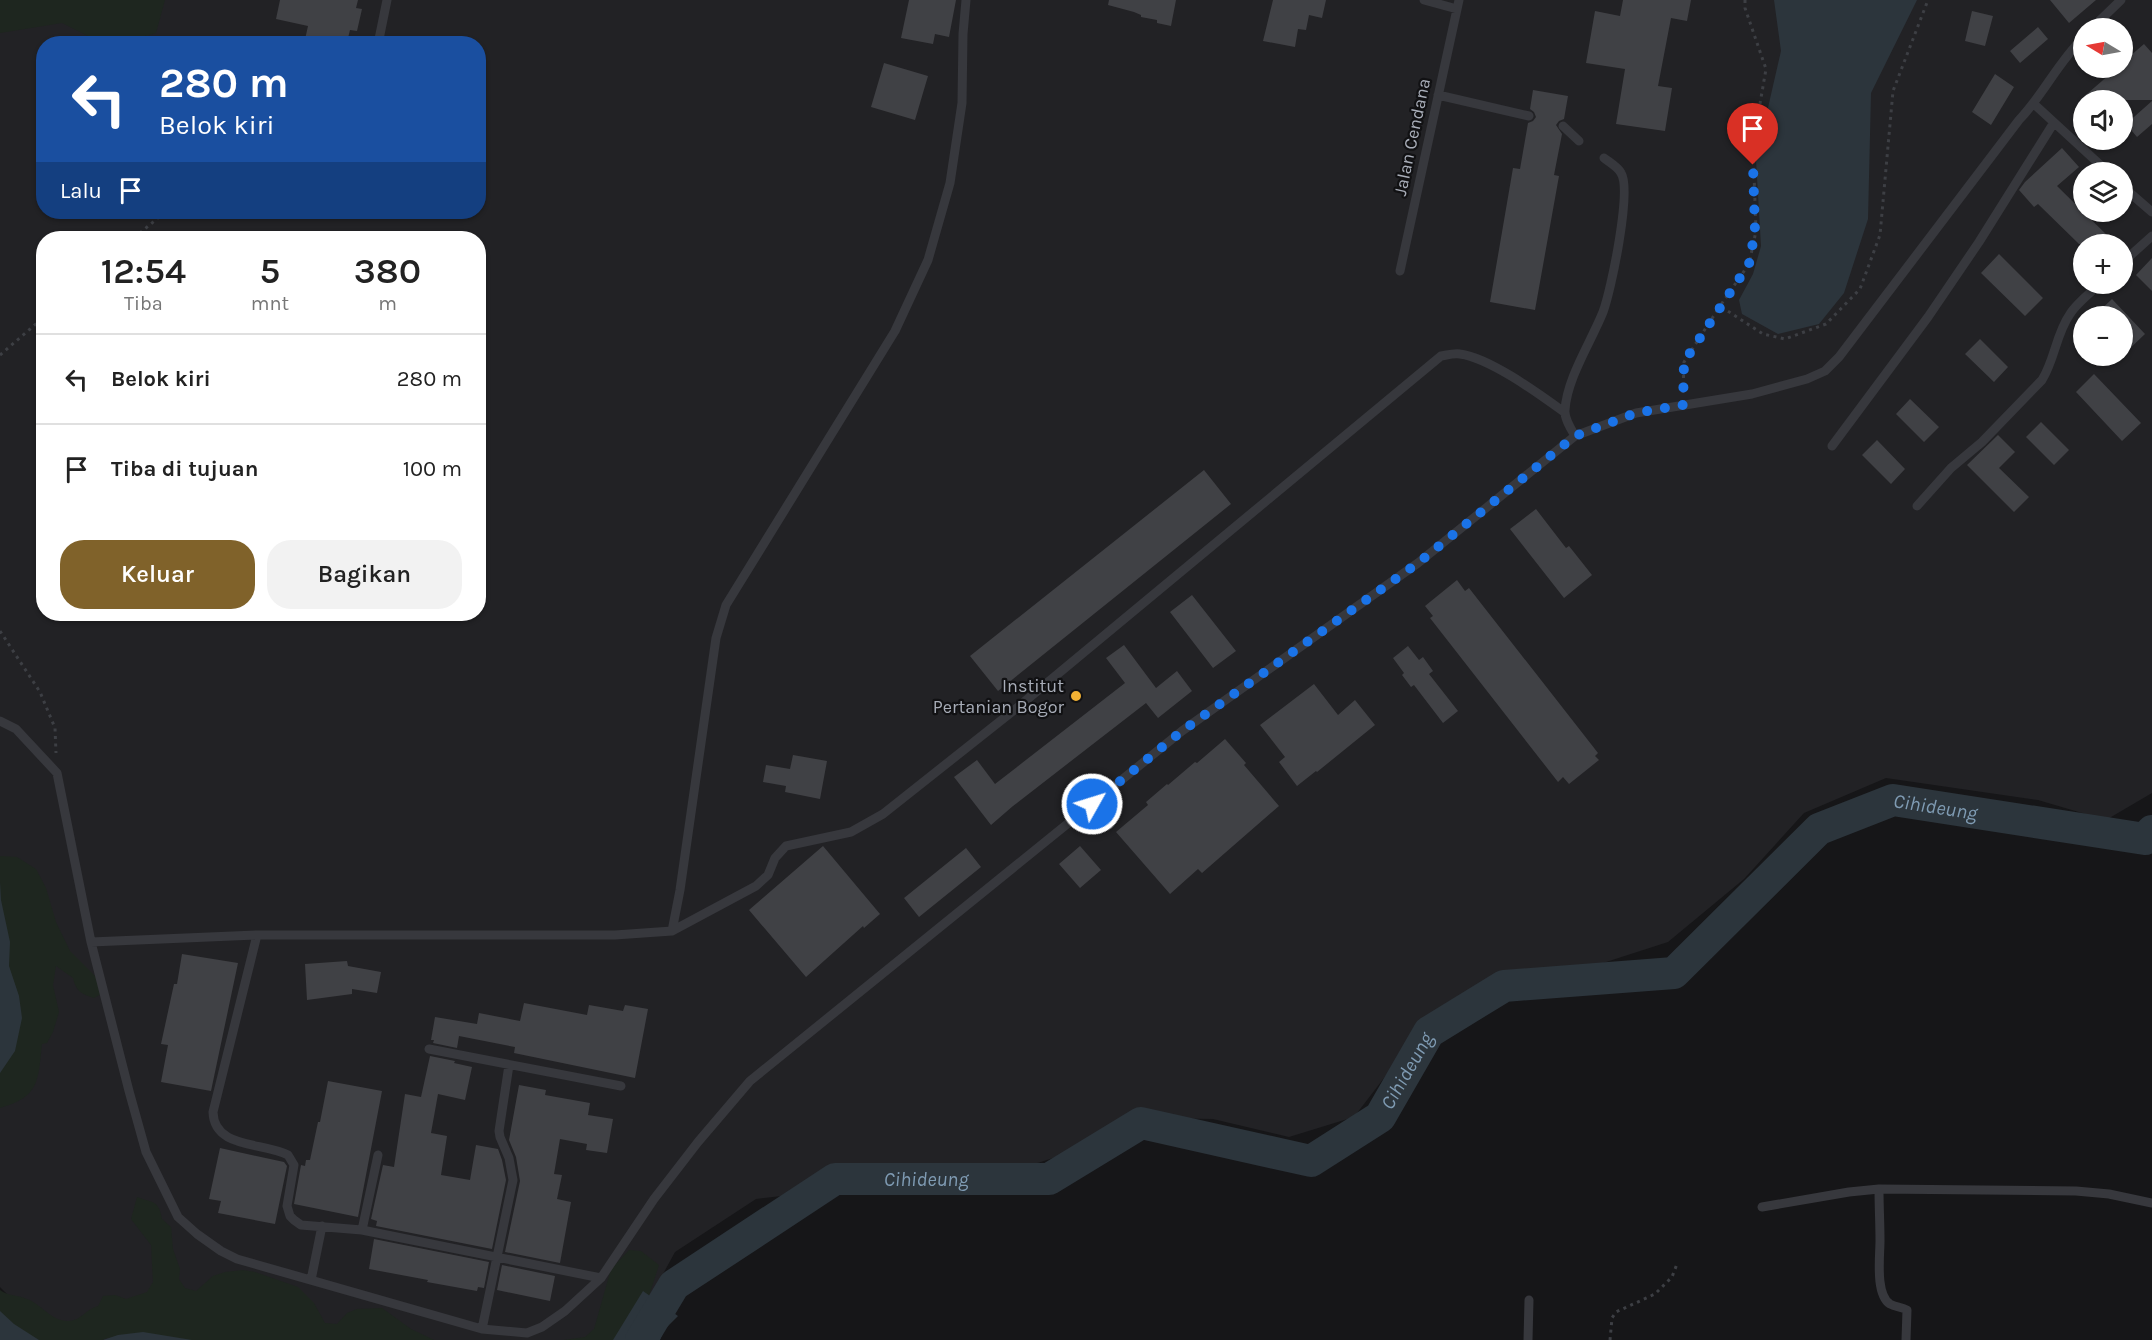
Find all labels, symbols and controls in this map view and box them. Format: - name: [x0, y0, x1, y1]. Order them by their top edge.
- north arrow: [2073, 18, 2133, 78]
- map controls: [2073, 18, 2133, 366]
- text: 280 m: [159, 58, 289, 108]
- icon: left: [60, 60, 138, 138]
- street label: Jalan Cendana: [1389, 76, 1435, 198]
- button: sound: [2073, 90, 2133, 150]
- pin: [1727, 103, 1778, 165]
- text: Belok kiri: [159, 109, 275, 141]
- icon: arrive: [1736, 112, 1769, 145]
- button: layers: [2073, 162, 2133, 222]
- icon: arrive: [114, 174, 147, 207]
- text: Lalu: [60, 178, 102, 204]
- button: +: [2073, 234, 2133, 294]
- text: 12:54: [101, 250, 186, 292]
- text: 5: [260, 250, 280, 292]
- text: 380: [354, 250, 421, 292]
- text: Tiba: [124, 292, 163, 315]
- text: mnt: [251, 292, 289, 315]
- text: m: [378, 292, 397, 315]
- button: −: [2073, 306, 2133, 366]
- icon: left: [60, 363, 93, 396]
- text: Belok kiri: [111, 366, 211, 392]
- text: 280 m: [397, 366, 462, 392]
- icon: arrive: [60, 453, 93, 486]
- text: Tiba di tujuan: [111, 456, 258, 482]
- text: 100 m: [403, 456, 462, 482]
- button: Keluar: [60, 540, 255, 609]
- button: Bagikan: [267, 540, 462, 609]
- place label: Institut Pertanian Bogor: [933, 675, 1064, 718]
- marker: Institut Pertanian Bogor: [1069, 689, 1083, 703]
- position arrow: [1060, 772, 1124, 836]
- water label: Cihideung: [1892, 789, 1980, 825]
- water label: Cihideung: [1376, 1028, 1438, 1113]
- water label: Cihideung: [884, 1168, 969, 1191]

